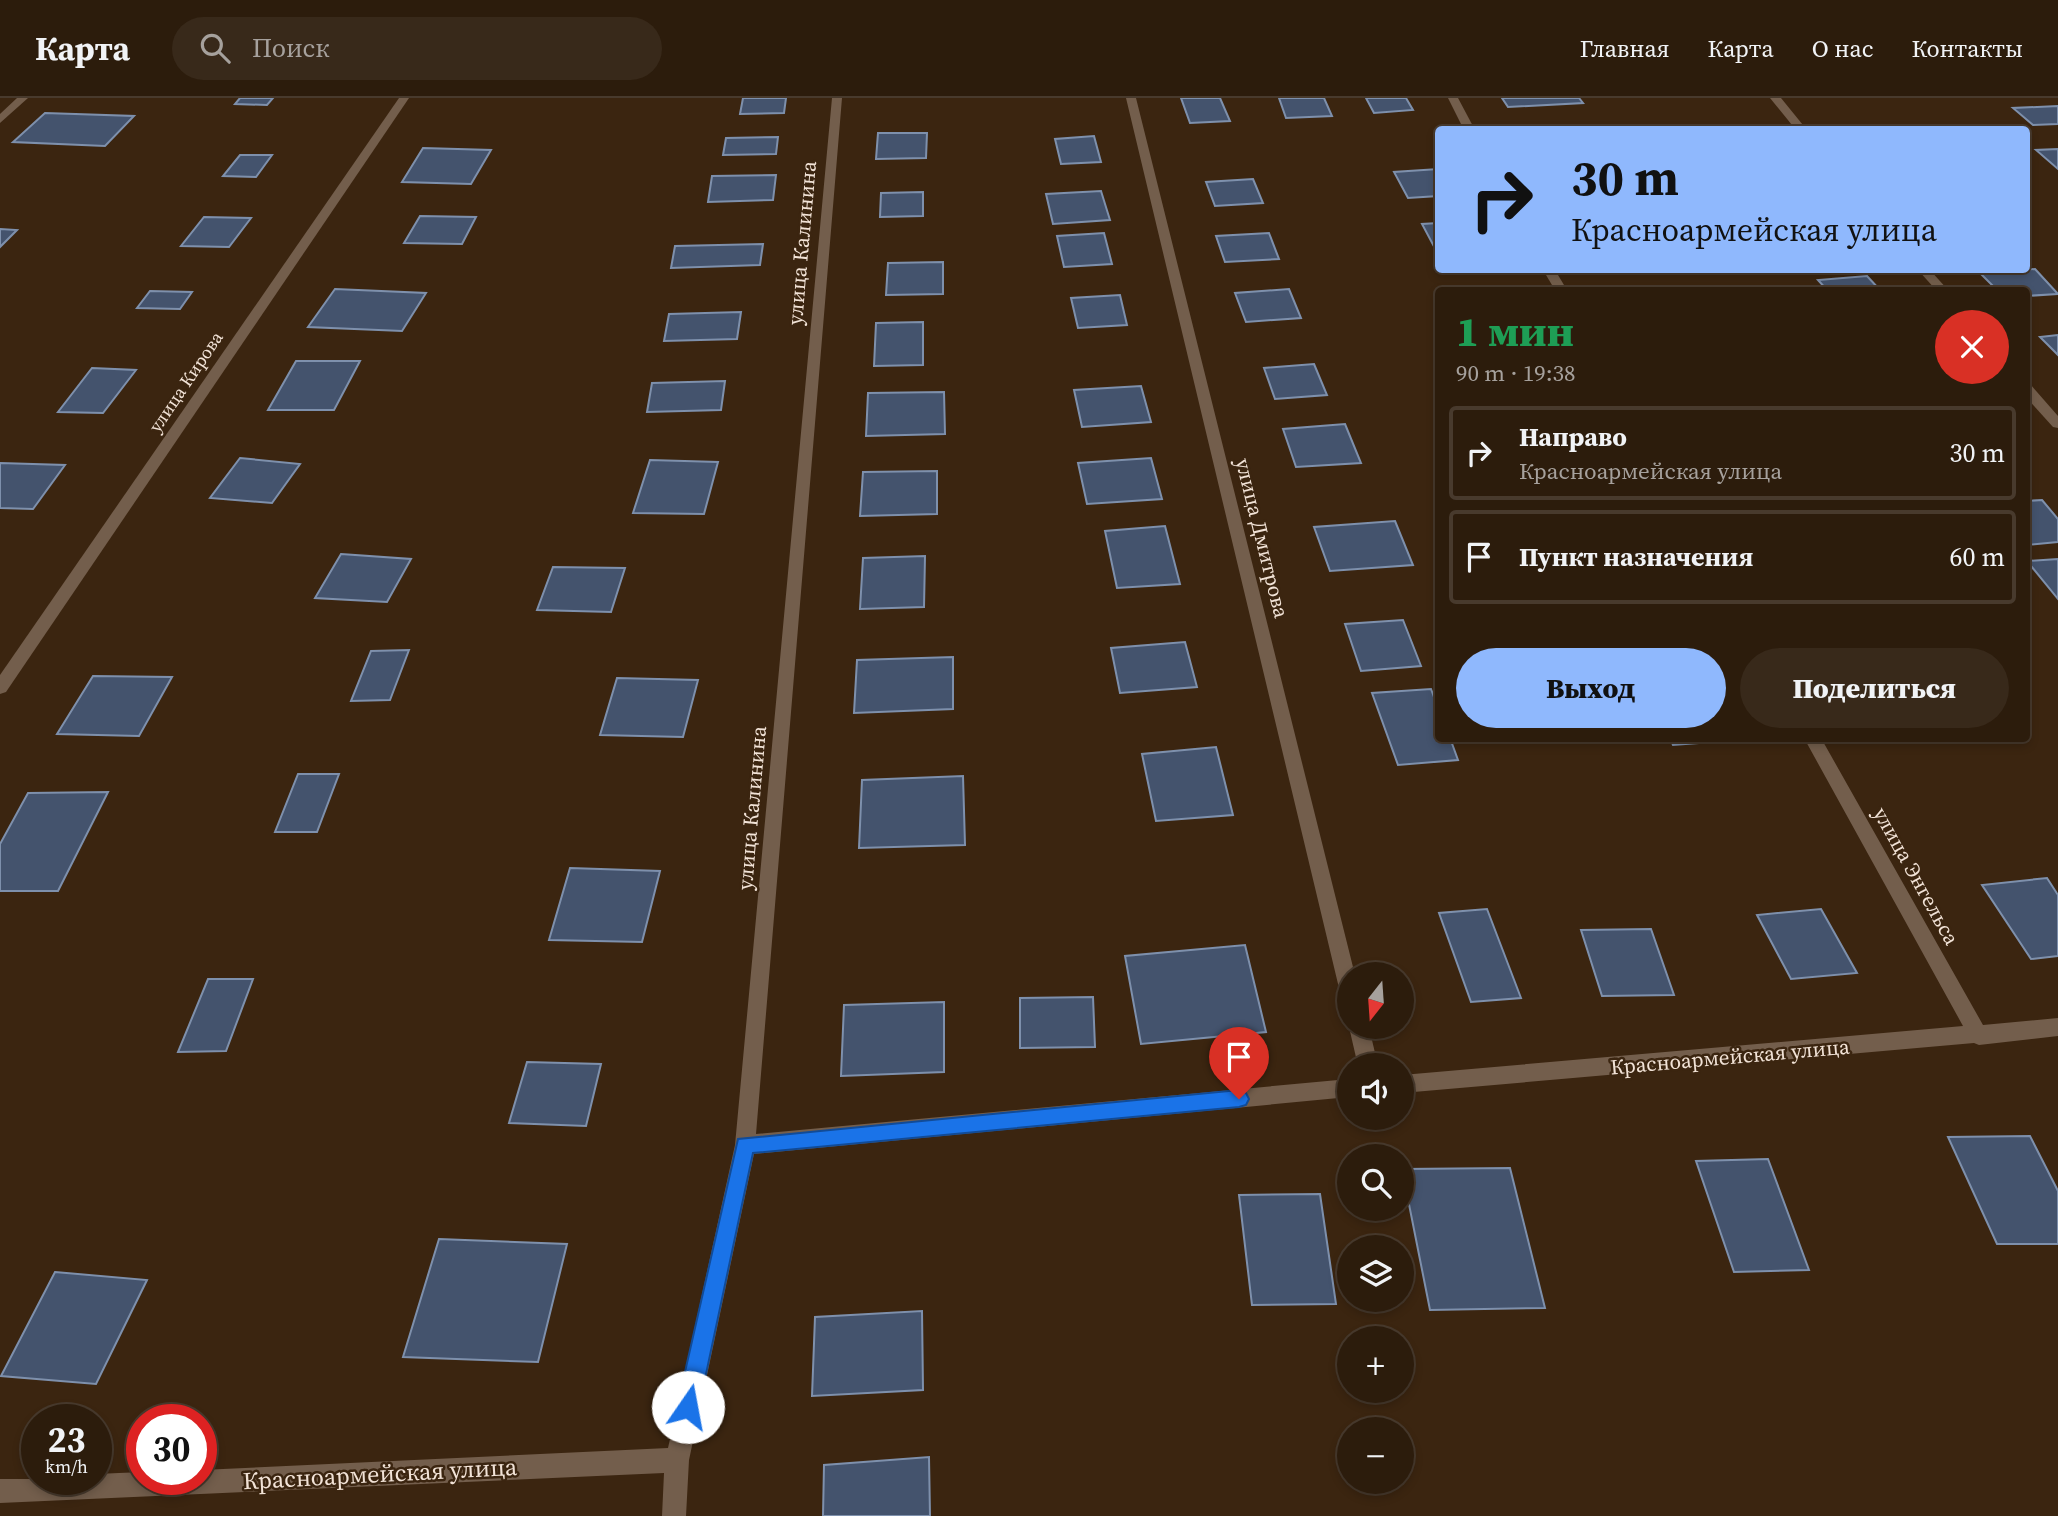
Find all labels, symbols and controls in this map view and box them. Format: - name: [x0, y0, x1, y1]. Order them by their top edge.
- search box: [172, 17, 662, 80]
- text: Карта: [35, 26, 130, 71]
- icon: search: [196, 29, 234, 67]
- text: Поиск: [252, 30, 330, 66]
- text: Главная: [1580, 32, 1669, 65]
- text: Карта: [1707, 32, 1774, 65]
- text: О нас: [1812, 32, 1873, 65]
- text: Контакты: [1911, 32, 2023, 65]
- text: 30 m: [1571, 144, 1679, 211]
- icon: right: [1456, 154, 1547, 245]
- street label: улица Калинина: [780, 159, 823, 326]
- text: Красноармейская улица: [1571, 208, 1937, 252]
- text: 1 мин: [1456, 302, 1574, 360]
- button: close: [1935, 310, 2009, 384]
- street label: улица Кирова: [143, 326, 229, 437]
- text: 90 m · 19:38: [1456, 357, 1576, 389]
- text: Направо: [1519, 419, 1627, 455]
- icon: right: [1460, 434, 1498, 472]
- text: 30 m: [1950, 435, 2005, 471]
- street label: улица Дмитрова: [1229, 455, 1296, 621]
- text: Красноармейская улица: [1519, 455, 1782, 487]
- icon: arrive: [1460, 538, 1498, 576]
- text: Пункт назначения: [1519, 539, 1753, 575]
- text: 60 m: [1950, 539, 2005, 575]
- button: Выход: [1456, 648, 1726, 728]
- button: Поделиться: [1740, 648, 2009, 728]
- street label: улица Калинина: [730, 724, 773, 891]
- street label: улица Энгельса: [1867, 802, 1966, 950]
- north arrow: [1337, 962, 1414, 1040]
- map controls: [1337, 962, 1414, 1494]
- pin: [1209, 1027, 1269, 1099]
- street label: Красноармейская улица: [1609, 1032, 1851, 1081]
- icon: arrive: [1220, 1038, 1258, 1076]
- button: sound: [1337, 1053, 1414, 1130]
- button: search: [1337, 1144, 1414, 1221]
- button: layers: [1337, 1235, 1414, 1312]
- button: +: [1337, 1326, 1414, 1403]
- position arrow: [651, 1370, 725, 1444]
- speed limit sign: 30: [126, 1404, 217, 1495]
- text: 23: [48, 1416, 85, 1464]
- button: −: [1337, 1417, 1414, 1494]
- street label: Красноармейская улица: [242, 1450, 519, 1497]
- text: km/h: [45, 1454, 88, 1479]

